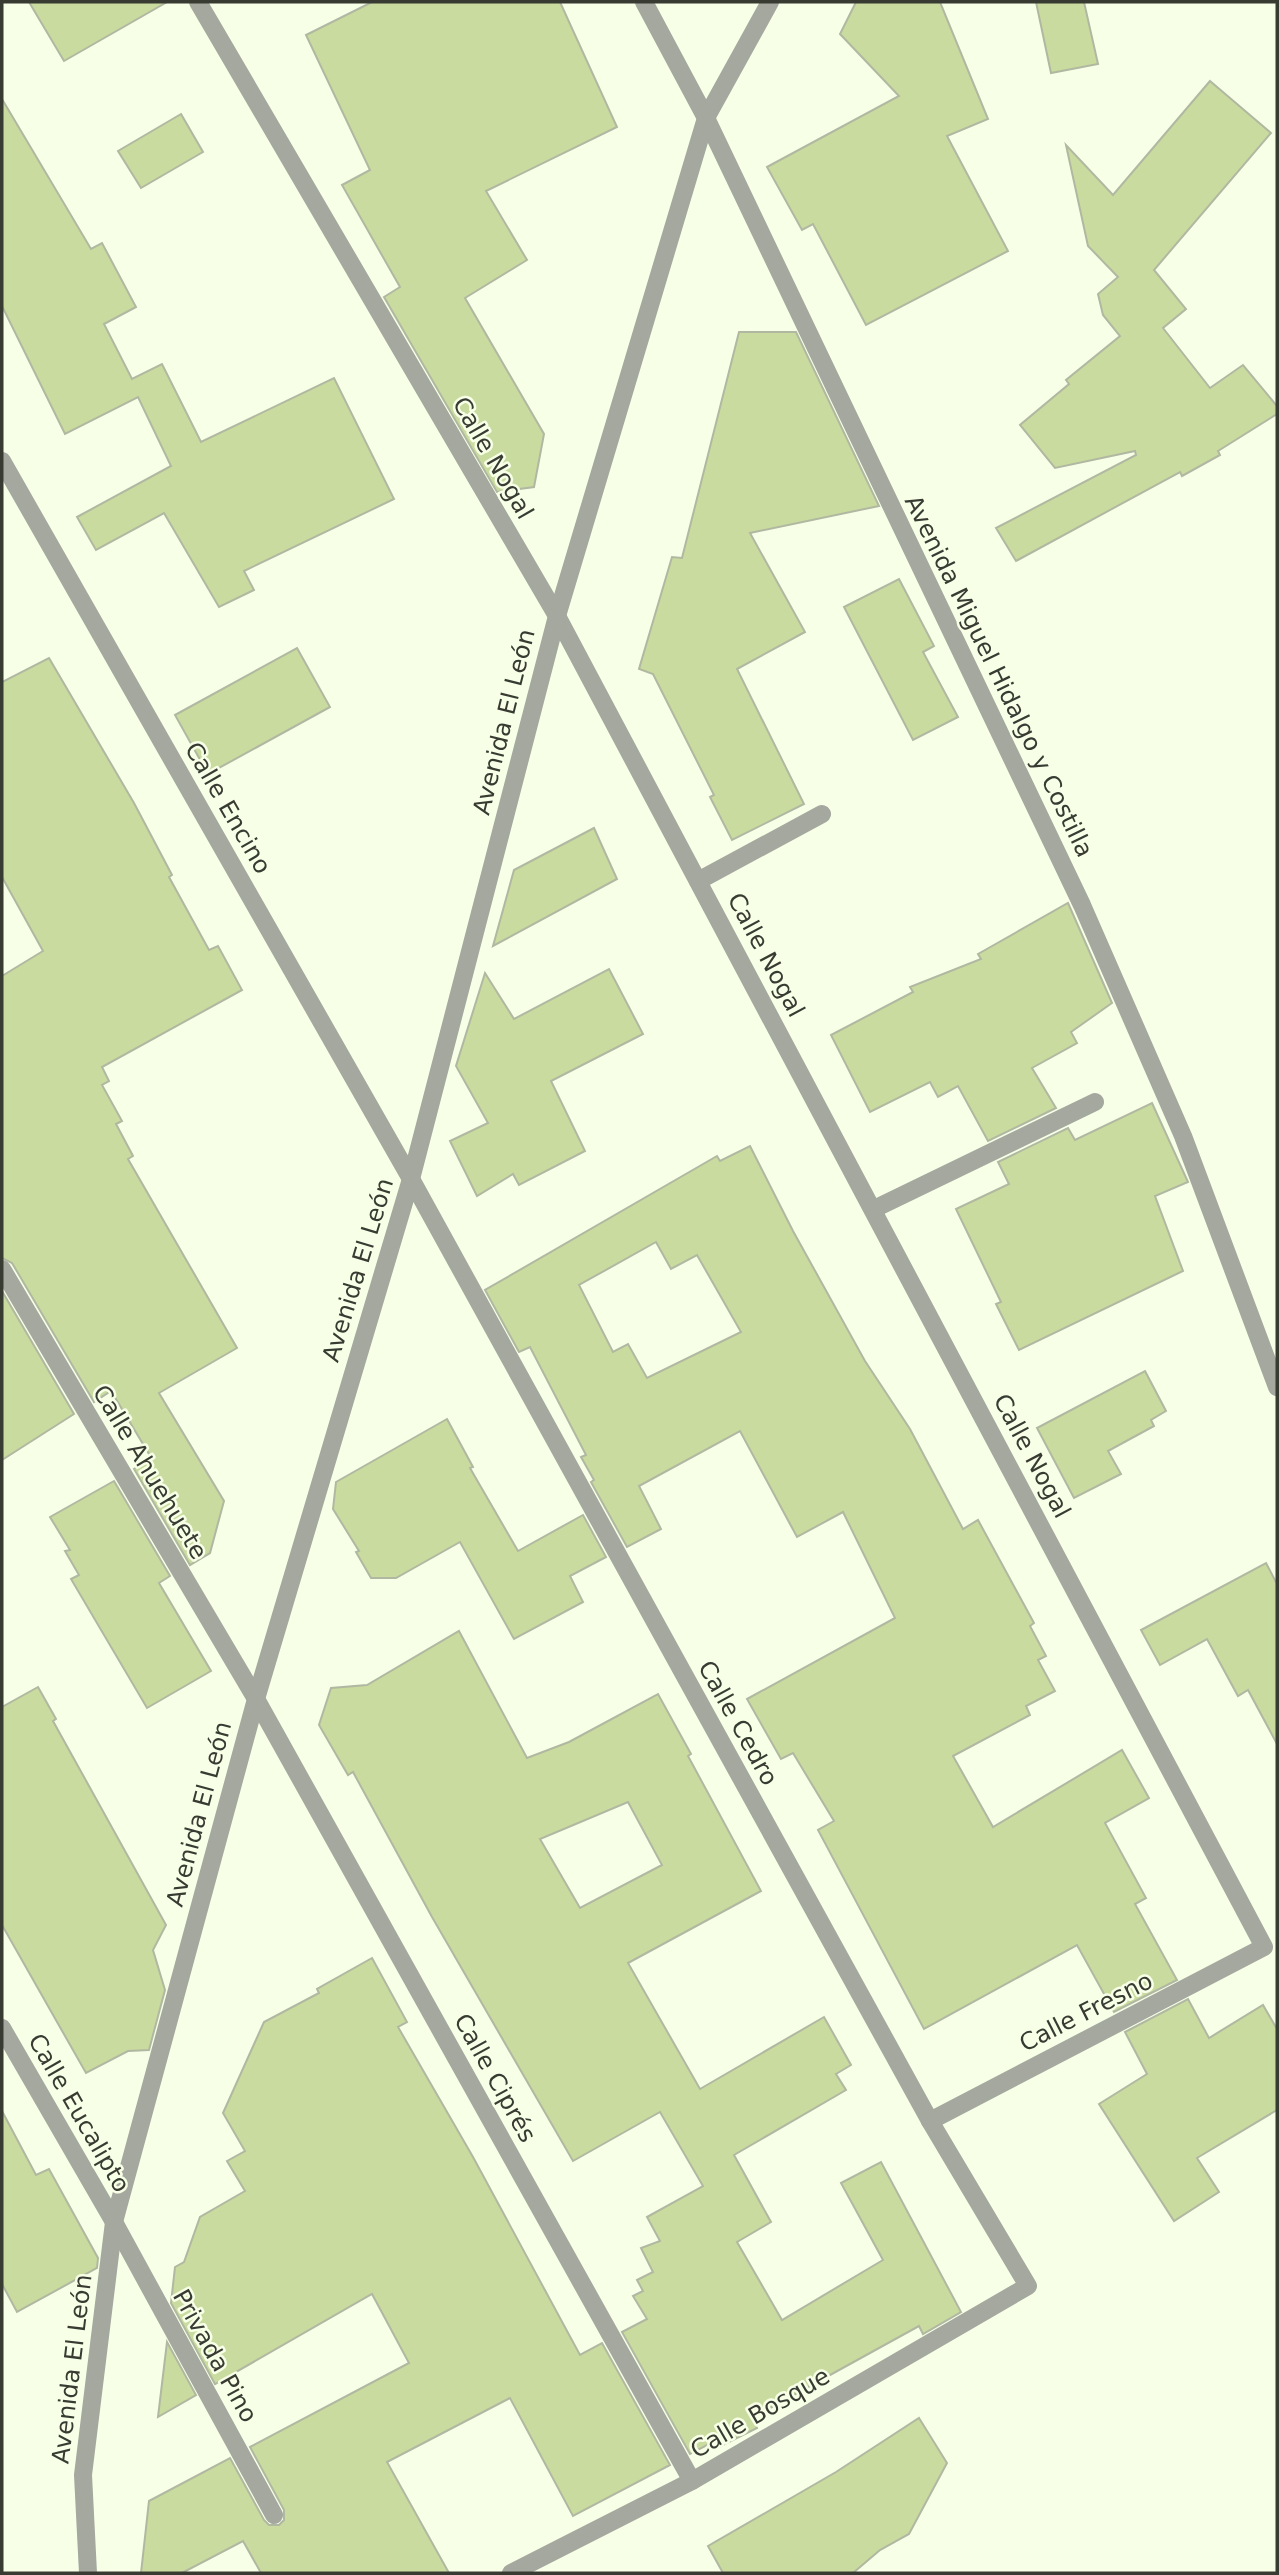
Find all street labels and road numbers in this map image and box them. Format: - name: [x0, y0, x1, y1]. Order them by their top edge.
- street label: Calle Nogal: [447, 392, 539, 524]
- street label: Avenida Miguel Hidalgo y Costilla: [899, 491, 1099, 861]
- street label: Avenida El León: [467, 626, 541, 818]
- street label: Calle Encino: [179, 737, 277, 879]
- street label: Calle Nogal: [722, 888, 810, 1022]
- street label: Avenida El León: [317, 1175, 399, 1365]
- street label: Calle Ahuehuete: [87, 1380, 213, 1564]
- street label: Calle Nogal: [988, 1389, 1076, 1523]
- street label: Calle Cedro: [692, 1656, 784, 1790]
- street label: Avenida El León: [161, 1718, 237, 1910]
- street label: Calle Fresno: [1015, 1966, 1157, 2058]
- street label: Calle Ciprés: [448, 2009, 542, 2147]
- street label: Calle Eucalipto: [22, 2029, 136, 2197]
- street label: Avenida El León: [46, 2273, 98, 2465]
- street label: Privada Pino: [167, 2285, 263, 2427]
- street label: Calle Bosque: [685, 2362, 835, 2464]

